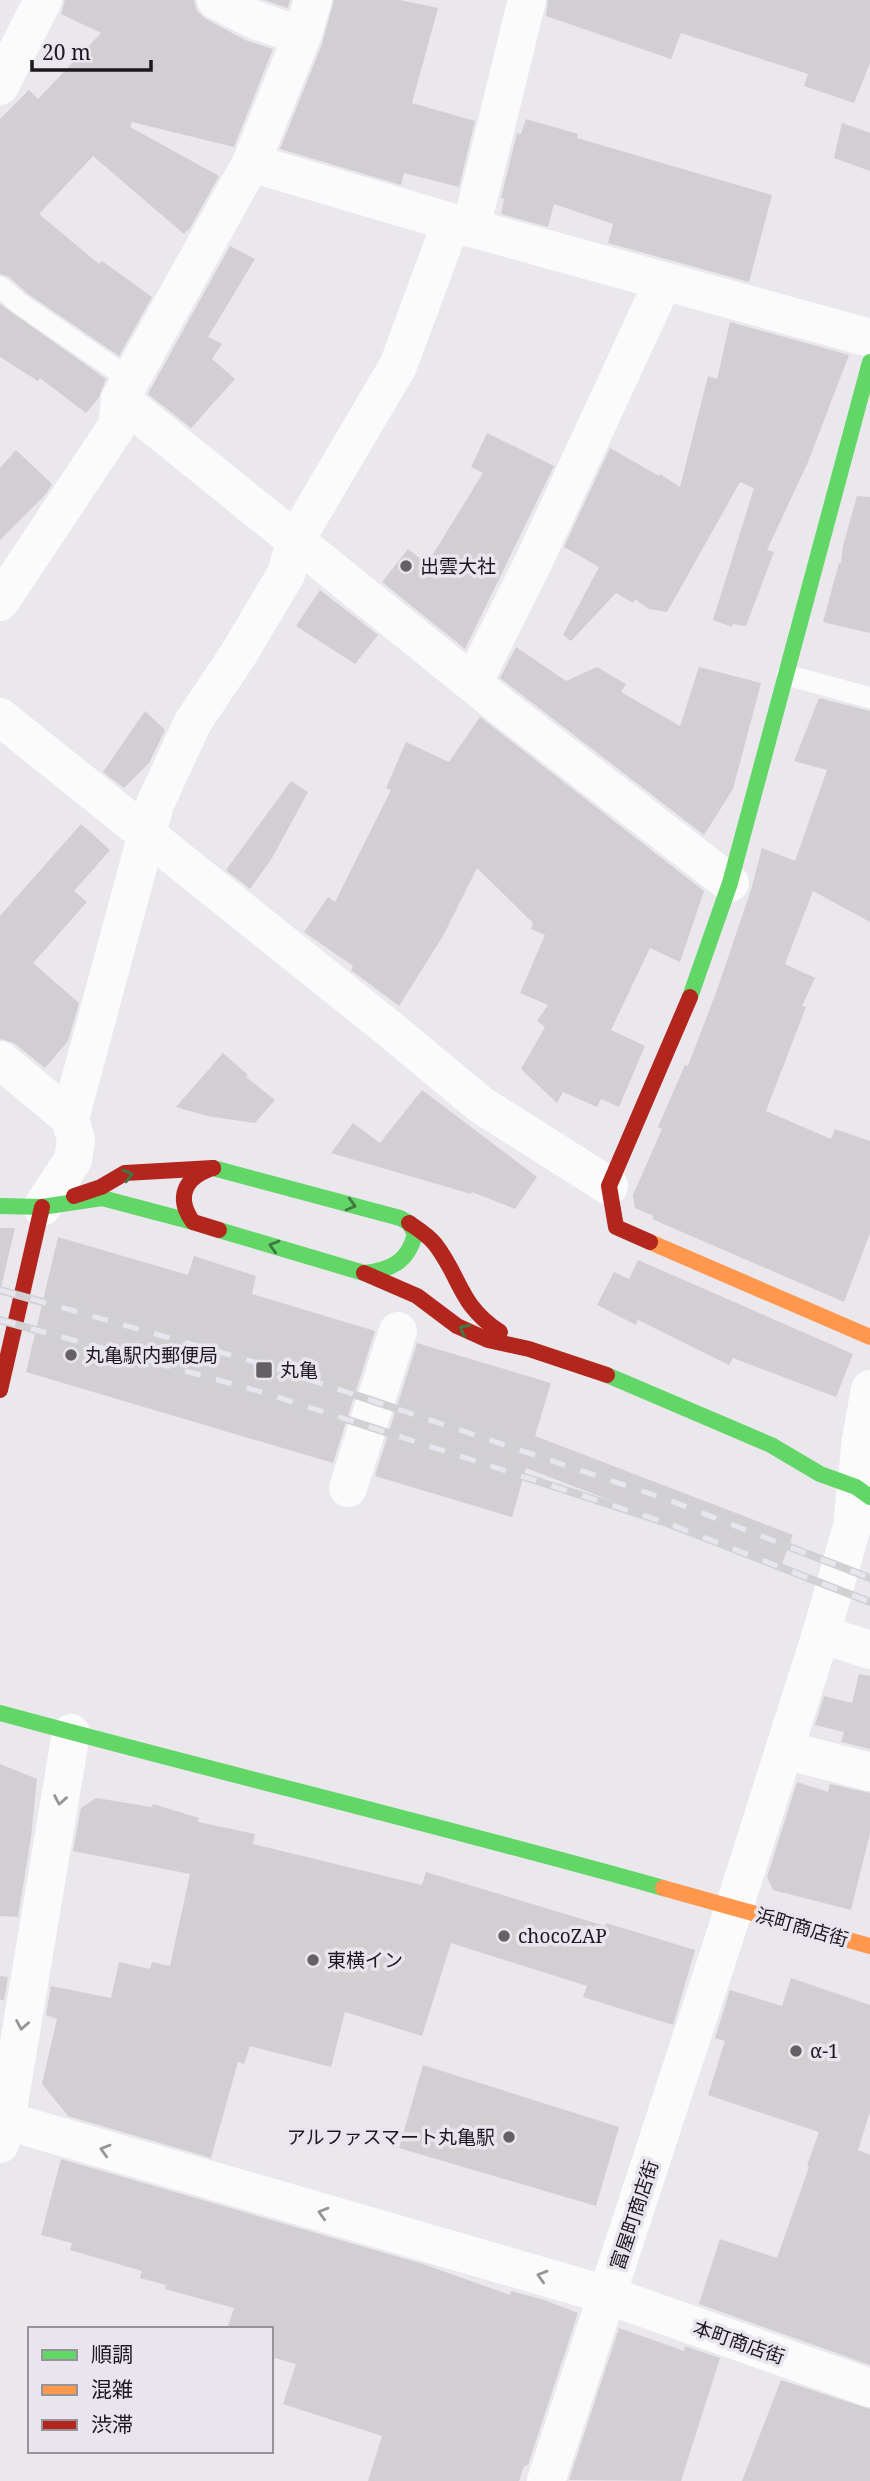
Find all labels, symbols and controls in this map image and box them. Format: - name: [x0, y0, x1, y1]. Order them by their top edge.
- scale bar: [32, 28, 150, 72]
- text: 20 m: [42, 38, 91, 66]
- place label: 出雲大社: [420, 553, 496, 579]
- marker: 出雲大社: [398, 558, 414, 574]
- one-way arrow: [122, 1169, 134, 1183]
- one-way arrow: [345, 1197, 357, 1211]
- one-way arrow: [268, 1240, 280, 1254]
- one-way arrow: [459, 1323, 471, 1337]
- place label: 丸亀駅内郵便局: [85, 1342, 218, 1368]
- marker: 丸亀駅内郵便局: [63, 1347, 79, 1363]
- place label: 丸亀: [280, 1357, 318, 1383]
- marker: 丸亀: [254, 1360, 274, 1380]
- one-way arrow: [53, 1794, 68, 1806]
- street label: 浜町商店街: [753, 1901, 851, 1953]
- place label: chocoZAP: [518, 1923, 607, 1949]
- marker: chocoZAP: [496, 1928, 512, 1944]
- place label: 東横イン: [327, 1947, 403, 1973]
- marker: 東横イン: [305, 1952, 321, 1968]
- one-way arrow: [15, 2019, 30, 2031]
- place label: α-1: [810, 2038, 839, 2064]
- marker: α-1: [788, 2043, 804, 2059]
- place label: アルファスマート丸亀駅: [287, 2124, 495, 2150]
- marker: アルファスマート丸亀駅: [501, 2129, 517, 2145]
- one-way arrow: [99, 2143, 111, 2158]
- street label: 富屋町商店街: [604, 2157, 664, 2273]
- one-way arrow: [317, 2207, 329, 2221]
- one-way arrow: [536, 2270, 548, 2285]
- street label: 本町商店街: [690, 2314, 788, 2370]
- legend: [28, 2327, 273, 2453]
- text: 順調: [91, 2340, 133, 2368]
- text: 混雑: [91, 2375, 133, 2403]
- text: 渋滞: [91, 2410, 133, 2438]

